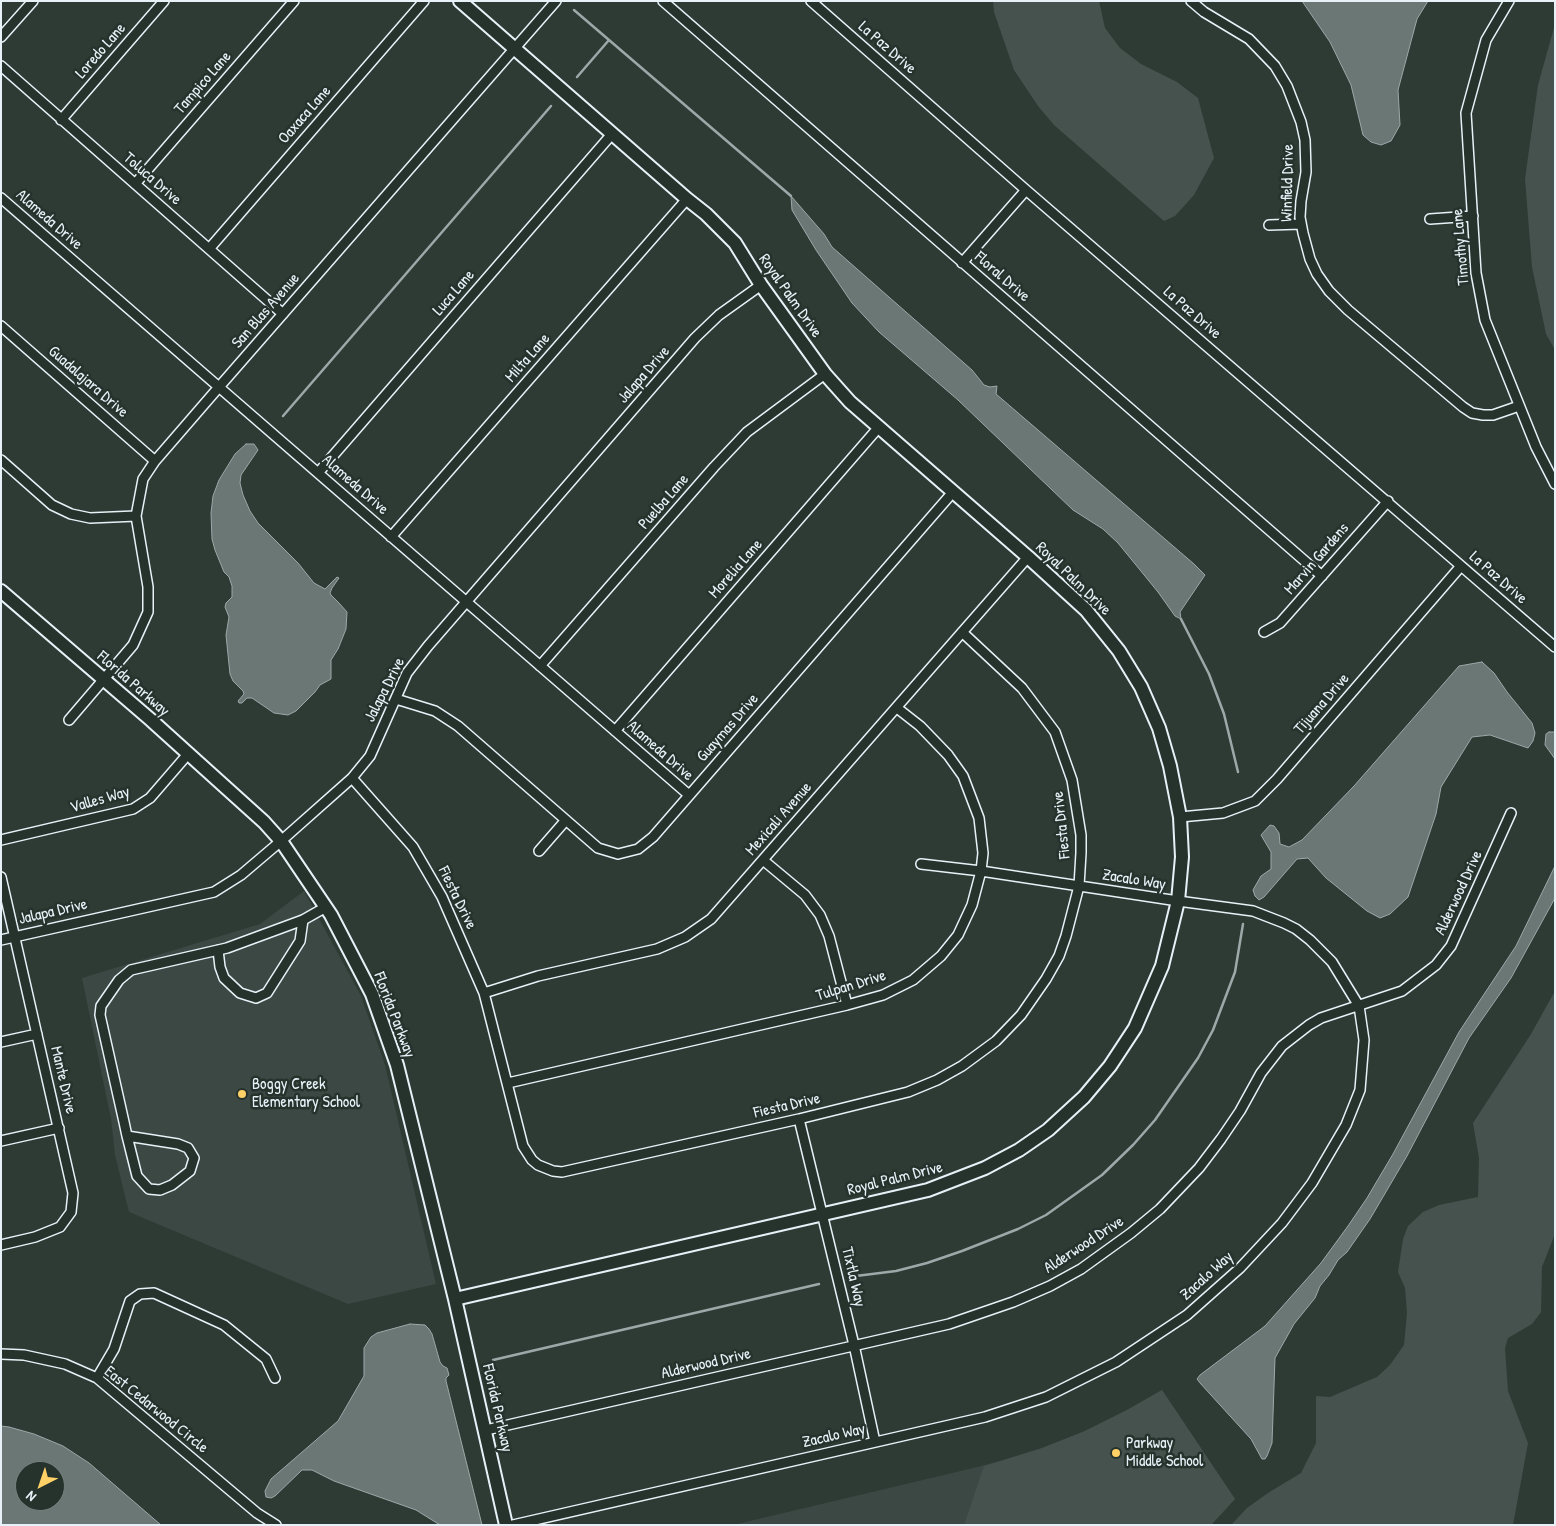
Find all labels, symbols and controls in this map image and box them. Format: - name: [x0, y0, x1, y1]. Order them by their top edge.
- street label: La Paz Drive: [854, 18, 920, 78]
- street label: Loredo Lane: [72, 19, 130, 83]
- street label: Tampico Lane: [170, 48, 236, 118]
- street label: Oaxaca Lane: [275, 82, 335, 148]
- street label: Winfield Drive: [1278, 144, 1298, 222]
- street label: Toluca Drive: [119, 149, 185, 209]
- street label: Alameda Drive: [12, 186, 86, 254]
- street label: Timothy Lane: [1448, 208, 1474, 286]
- street label: Floral Drive: [970, 248, 1034, 306]
- street label: Royal Palm Drive: [754, 251, 826, 341]
- street label: Luca Lane: [429, 266, 479, 320]
- street label: San Blas Avenue: [228, 269, 304, 353]
- street label: La Paz Drive: [1159, 283, 1225, 343]
- street label: Milta Lane: [502, 330, 554, 386]
- street label: Guadalajara Drive: [44, 342, 132, 422]
- street label: Jalapa Drive: [614, 342, 674, 408]
- street label: Alameda Drive: [318, 451, 392, 519]
- street label: Puelba Lane: [635, 470, 693, 534]
- street label: Marvin Gardens: [1281, 519, 1353, 599]
- street label: Morelia Lane: [705, 535, 767, 603]
- street label: Royal Palm Drive: [1031, 538, 1115, 620]
- street label: La Paz Drive: [1465, 548, 1531, 608]
- street label: Florida Parkway: [93, 647, 173, 721]
- street label: Jalapa Drive: [361, 655, 409, 725]
- street label: Tijuana Drive: [1290, 669, 1354, 739]
- street label: Guaymas Drive: [693, 690, 763, 766]
- street label: Alameda Drive: [623, 717, 697, 785]
- street label: Mexicali Avenue: [742, 778, 816, 860]
- street label: Valles Way: [68, 782, 132, 818]
- street label: Fiesta Drive: [1049, 790, 1075, 860]
- street label: Alderwood Drive: [1431, 848, 1487, 938]
- street label: Fiesta Drive: [434, 863, 480, 933]
- street label: Zacalo Way: [1101, 866, 1167, 894]
- street label: Jalapa Drive: [17, 895, 89, 929]
- street label: Tulpan Drive: [814, 966, 888, 1006]
- street label: Florida Parkway: [369, 970, 419, 1060]
- street label: Mante Drive: [46, 1044, 80, 1116]
- place label: Boggy Creek Elementary School: [252, 1075, 360, 1113]
- marker: Boggy Creek Elementary School: [236, 1088, 248, 1100]
- street label: Fiesta Drive: [752, 1089, 822, 1123]
- street label: Royal Palm Drive: [845, 1158, 945, 1200]
- street label: Alderwood Drive: [1041, 1212, 1127, 1278]
- street label: Tixtla Way: [837, 1245, 869, 1309]
- street label: Zacalo Way: [1177, 1247, 1237, 1305]
- street label: Alderwood Drive: [659, 1344, 753, 1384]
- street label: East Cedarwood Circle: [100, 1362, 212, 1458]
- street label: Florida Parkway: [478, 1362, 516, 1454]
- street label: Zacalo Way: [801, 1419, 867, 1453]
- place label: Parkway Middle School: [1126, 1434, 1203, 1472]
- marker: Parkway Middle School: [1110, 1447, 1122, 1459]
- north arrow: [15, 1461, 65, 1511]
- text: N: [21, 1487, 40, 1507]

